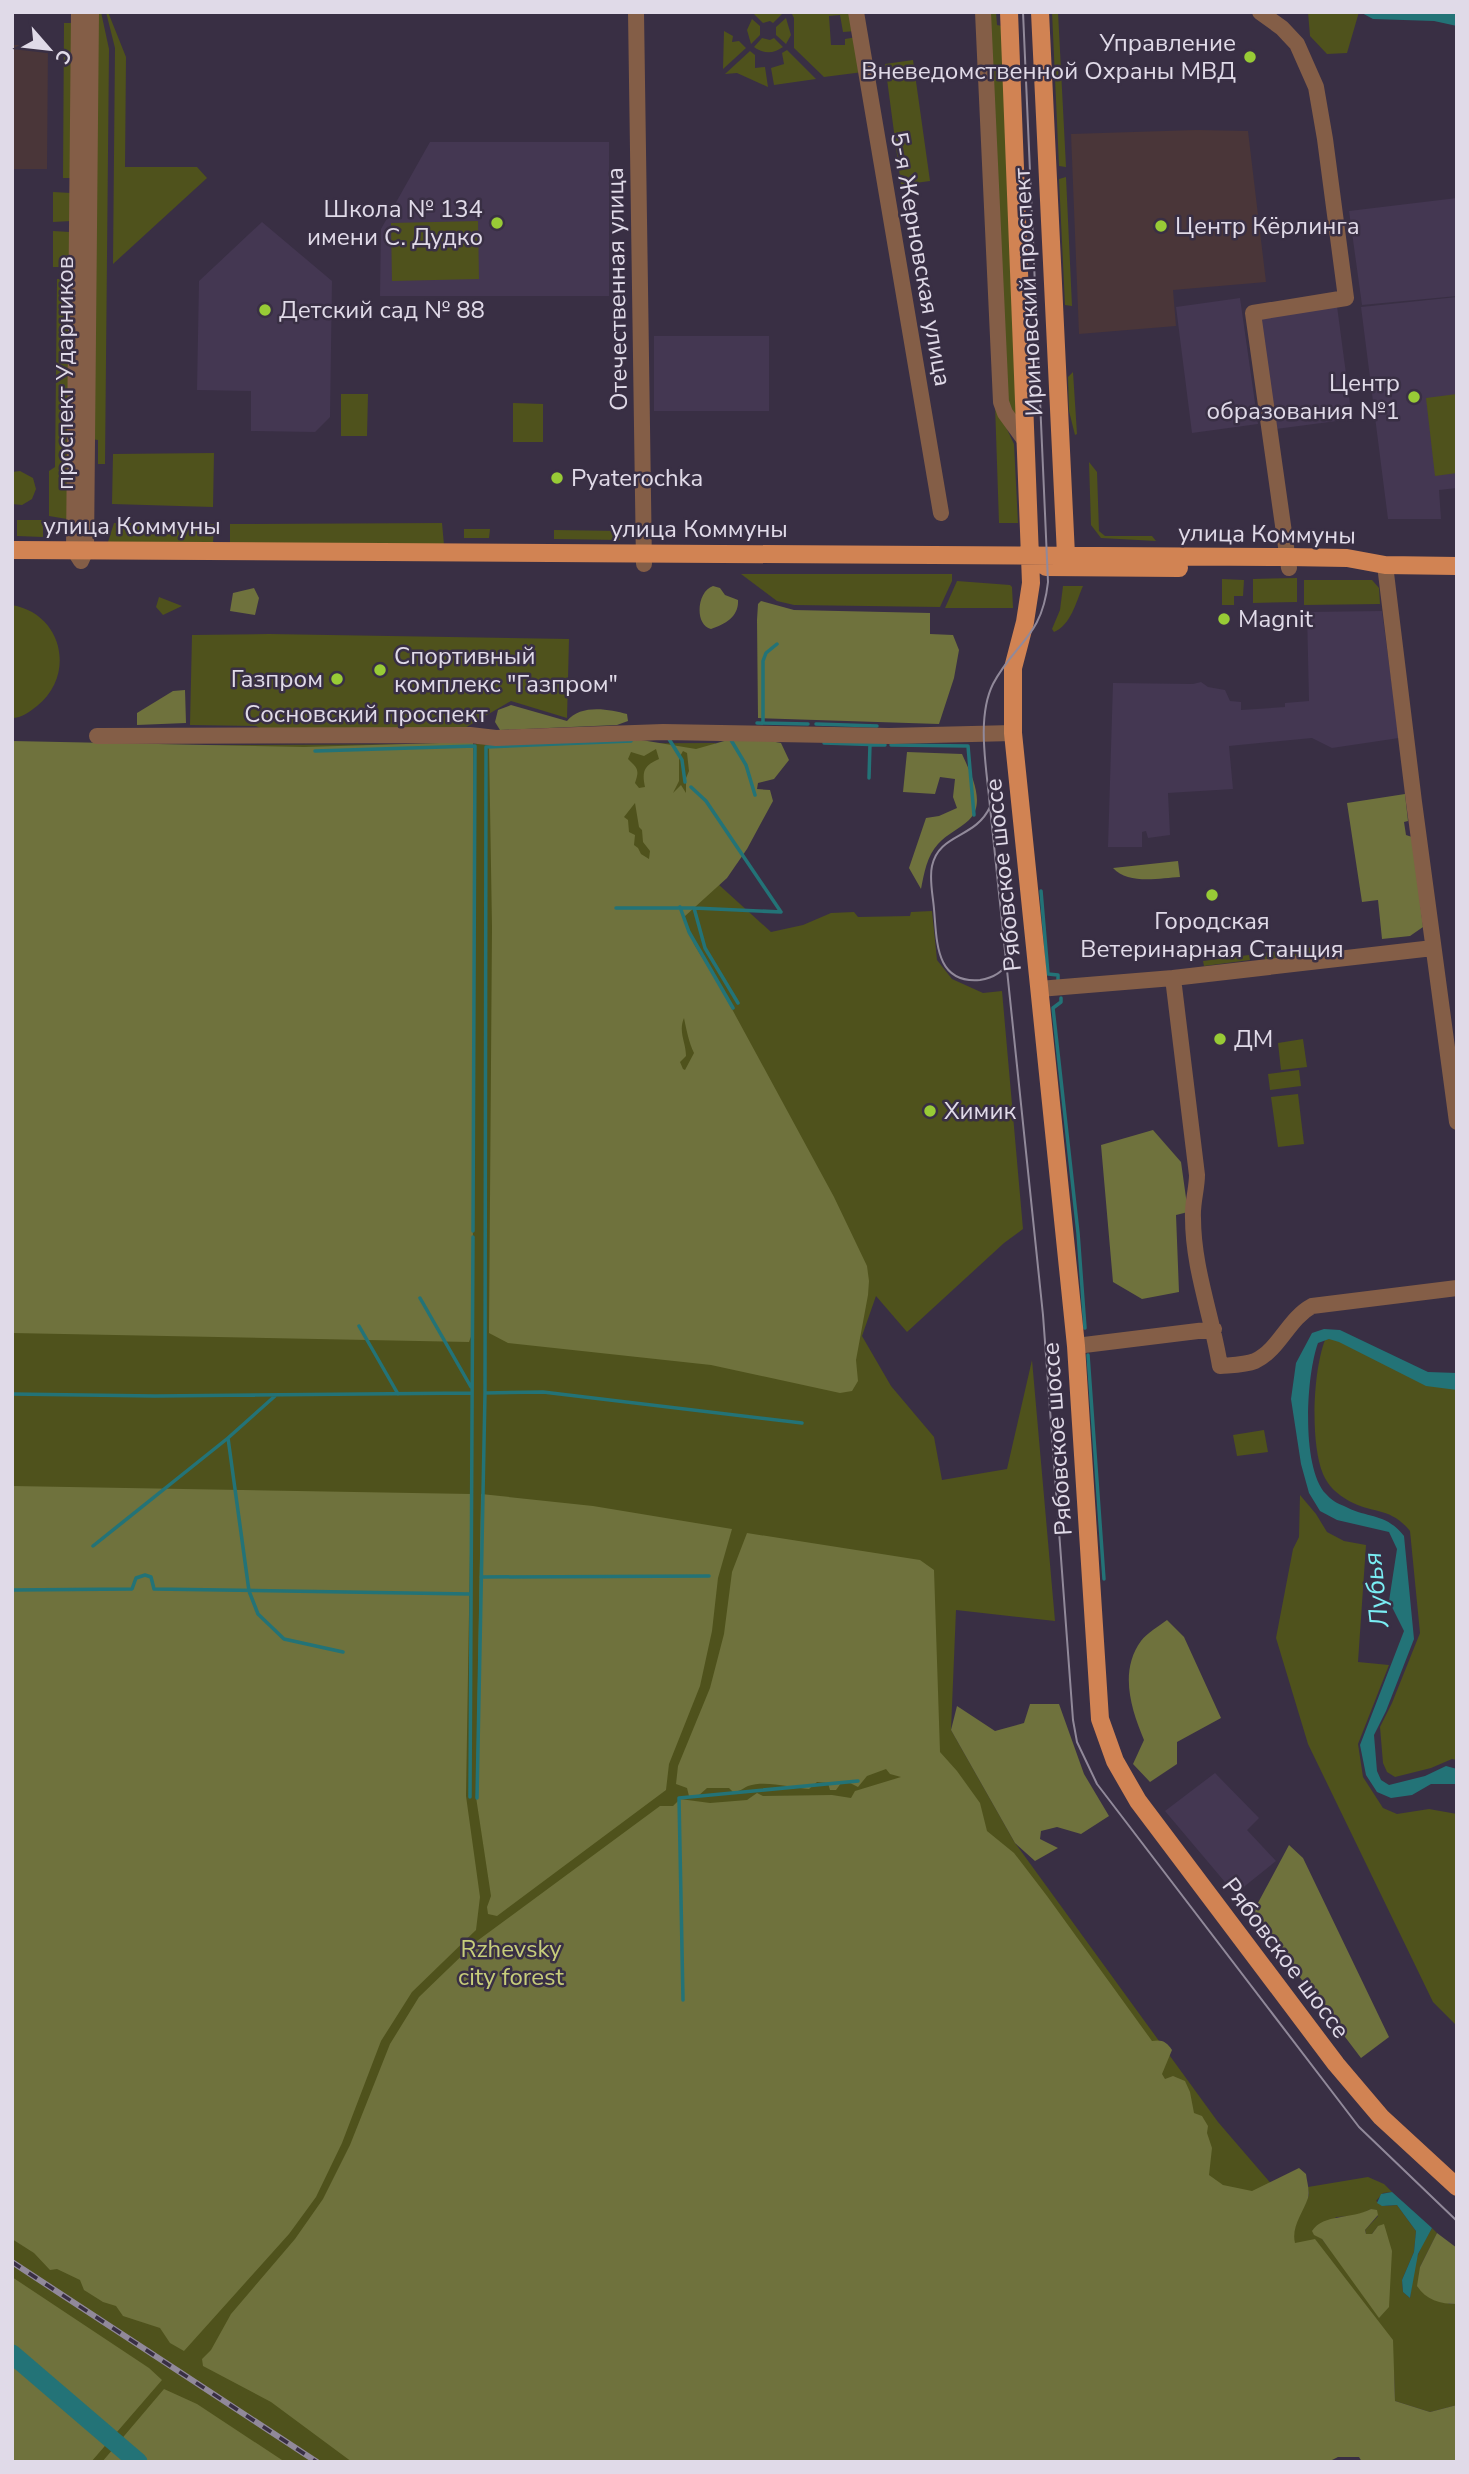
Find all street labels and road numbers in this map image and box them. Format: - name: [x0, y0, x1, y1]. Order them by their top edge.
- street label: 5-я Жерновская улица: [883, 129, 959, 389]
- street label: Отечественная улица: [599, 167, 635, 411]
- street label: Ириновский проспект: [1006, 167, 1050, 417]
- street label: проспект Ударников: [49, 256, 81, 490]
- street label: улица Коммуны: [43, 510, 221, 542]
- street label: улица Коммуны: [610, 513, 788, 545]
- street label: улица Коммуны: [1178, 516, 1356, 552]
- street label: Сосновский проспект: [244, 698, 488, 730]
- street label: Рябовское шоссе: [977, 777, 1029, 973]
- street label: Рябовское шоссе: [1034, 1341, 1080, 1537]
- street label: Рябовское шоссе: [1215, 1871, 1357, 2045]

